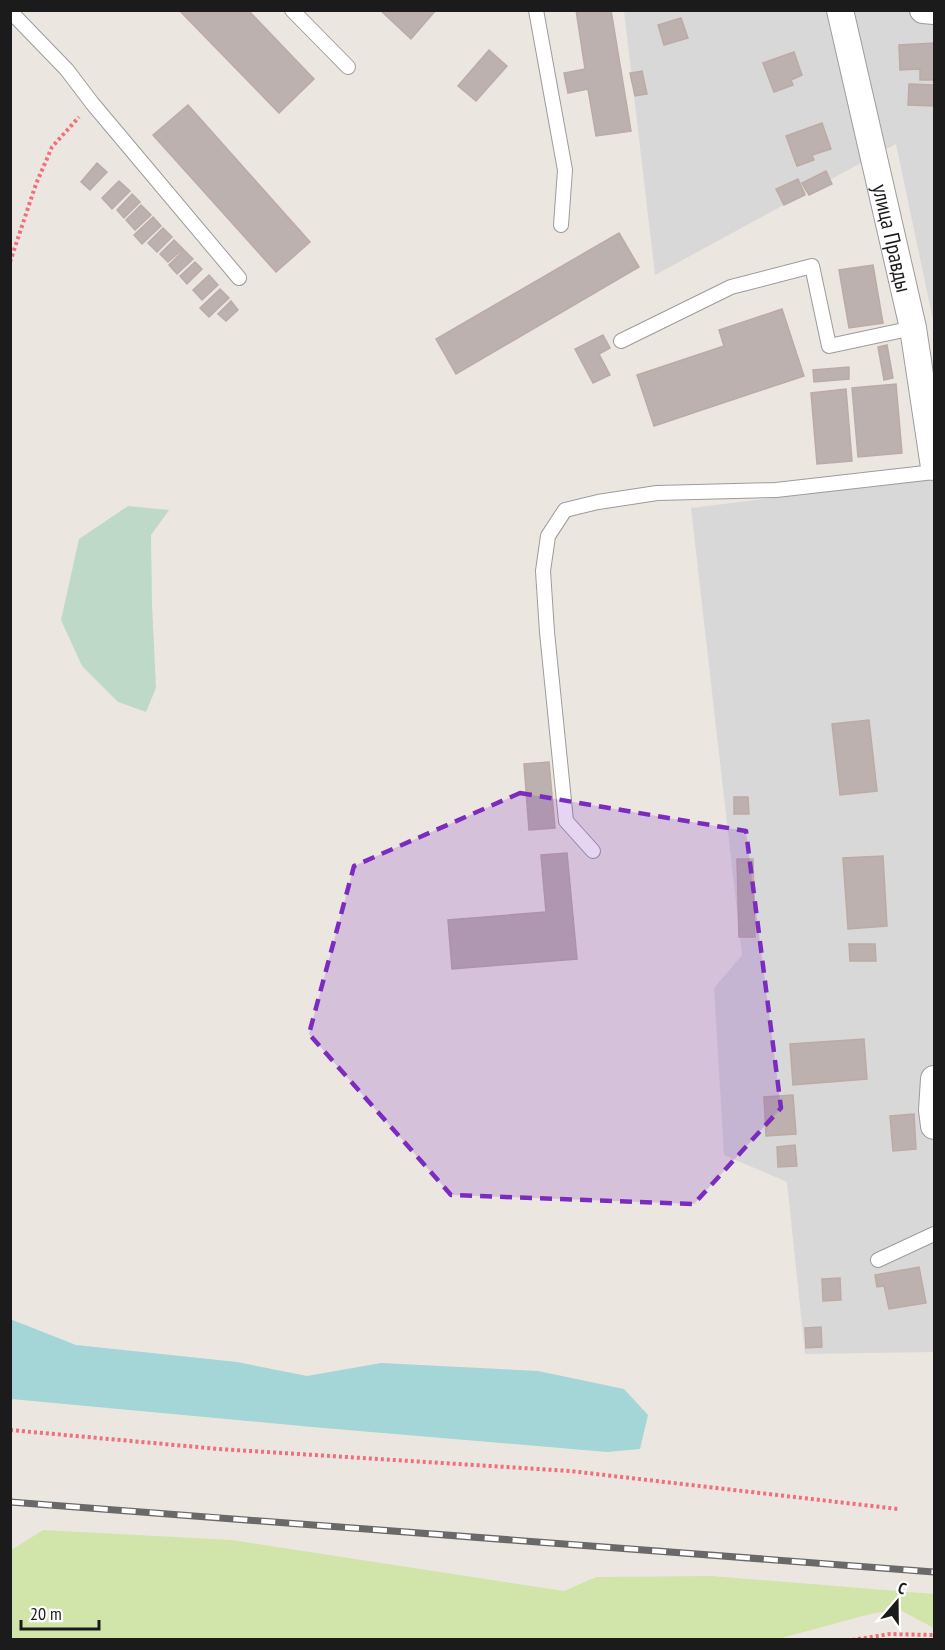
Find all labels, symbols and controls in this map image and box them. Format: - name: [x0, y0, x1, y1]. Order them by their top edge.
- street label: улица Правды: [866, 181, 918, 295]
- north arrow: [867, 1572, 927, 1632]
- text: С: [895, 1577, 910, 1599]
- scale bar: [21, 1593, 99, 1631]
- text: 20 m: [30, 1602, 62, 1625]

